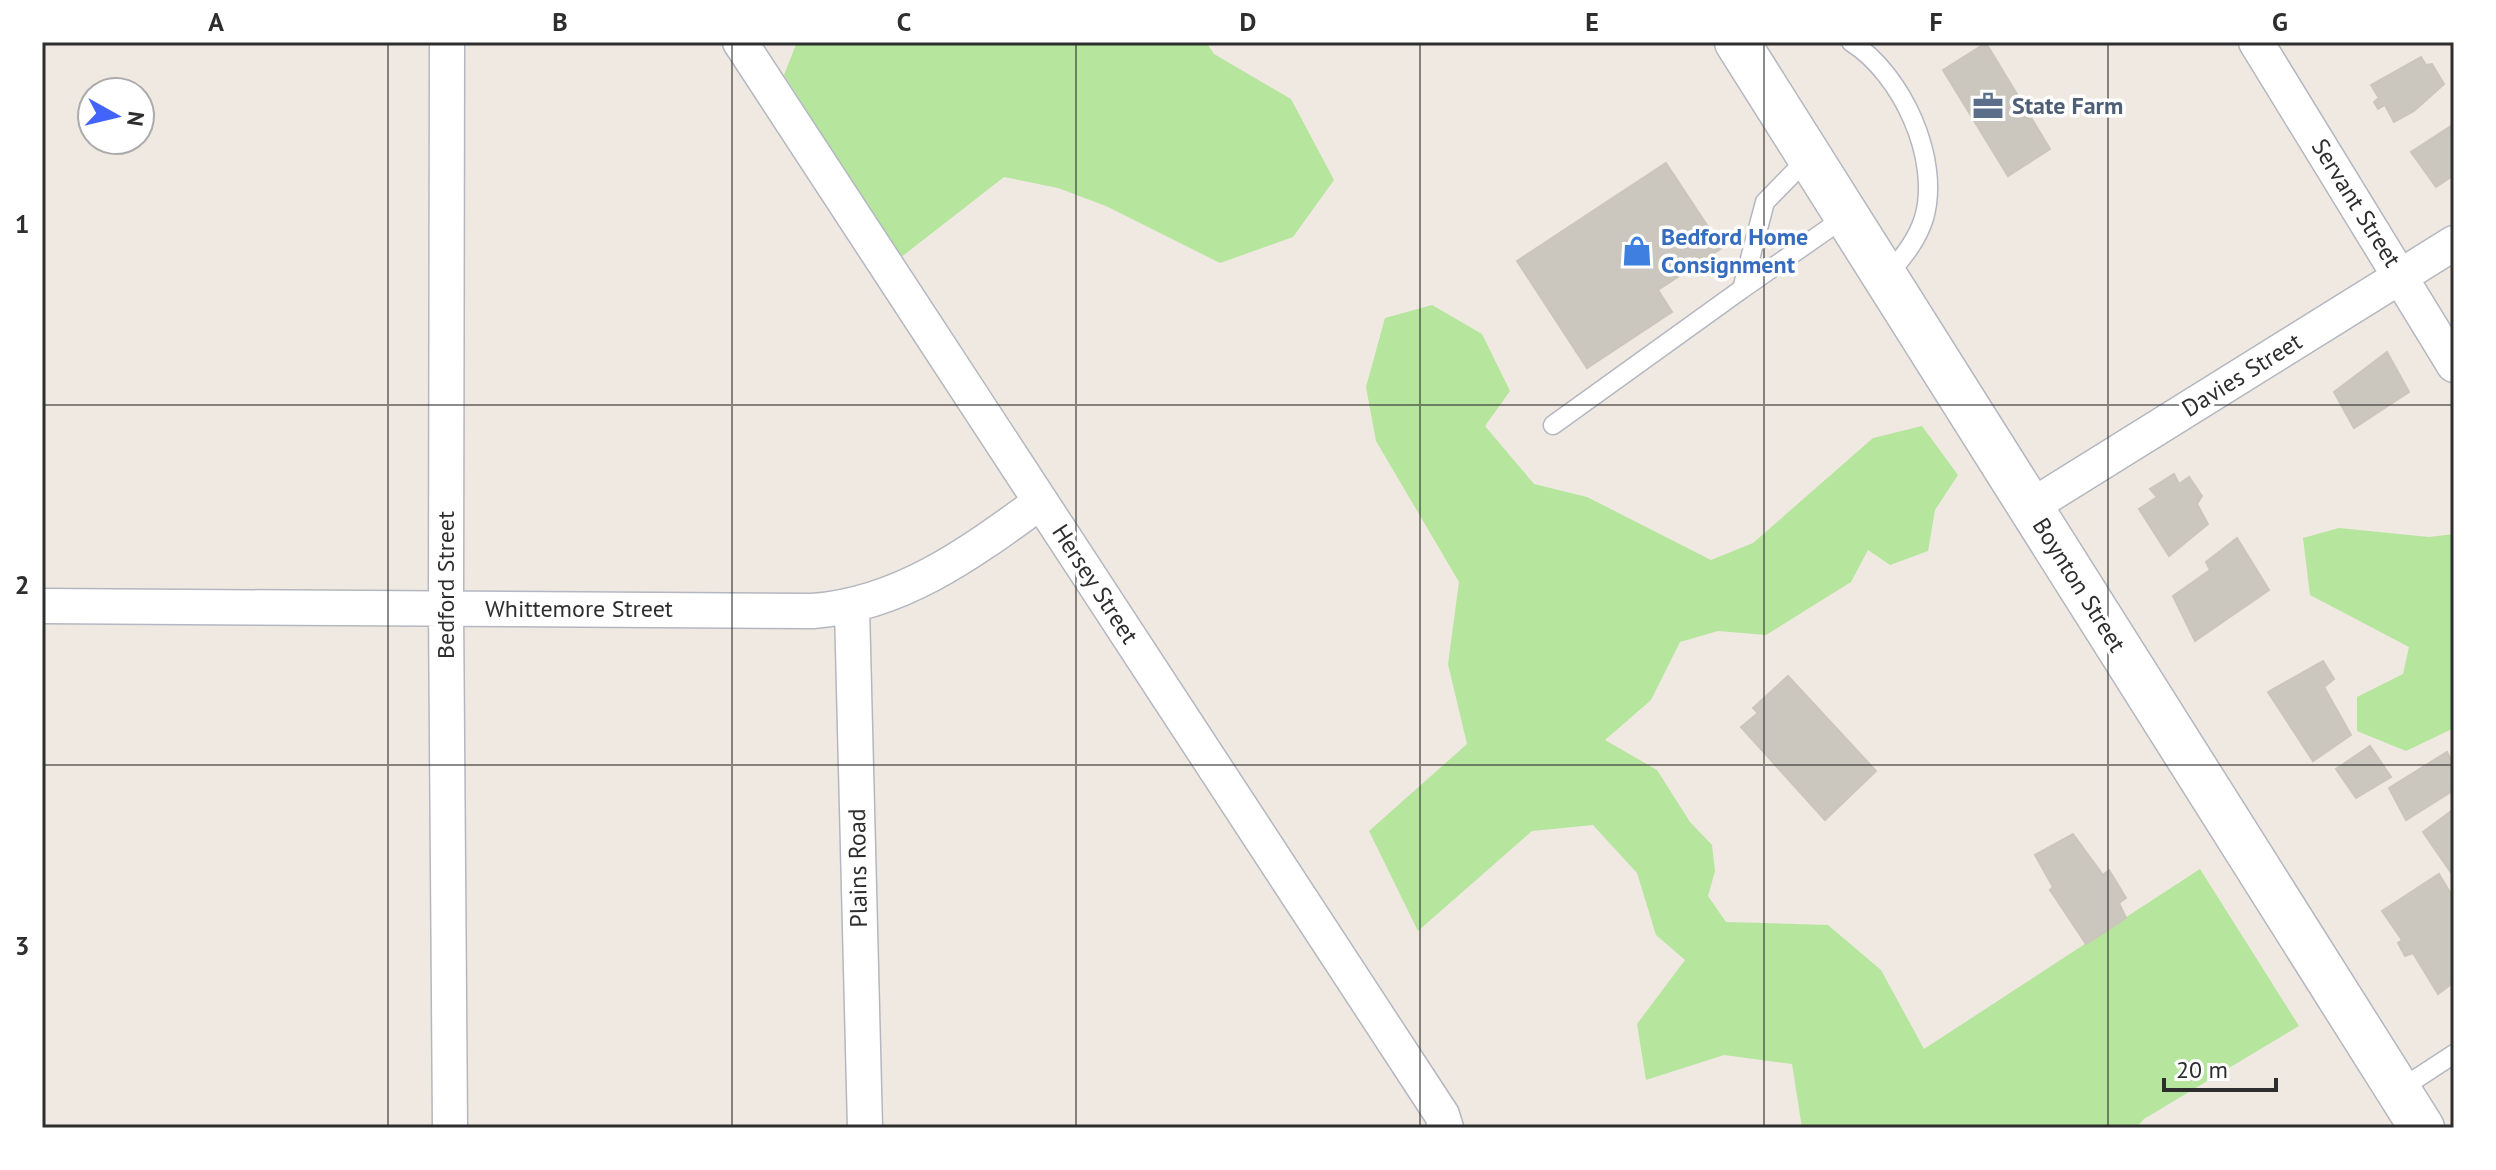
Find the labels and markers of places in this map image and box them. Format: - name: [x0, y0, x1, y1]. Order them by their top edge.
- office icon: State Farm: [1971, 89, 2005, 123]
- place label: State Farm: [2012, 90, 2123, 121]
- place label: Bedford Home Consignment: [1661, 221, 1808, 280]
- shop icon: Bedford Home Consignment: [1620, 234, 1654, 268]

